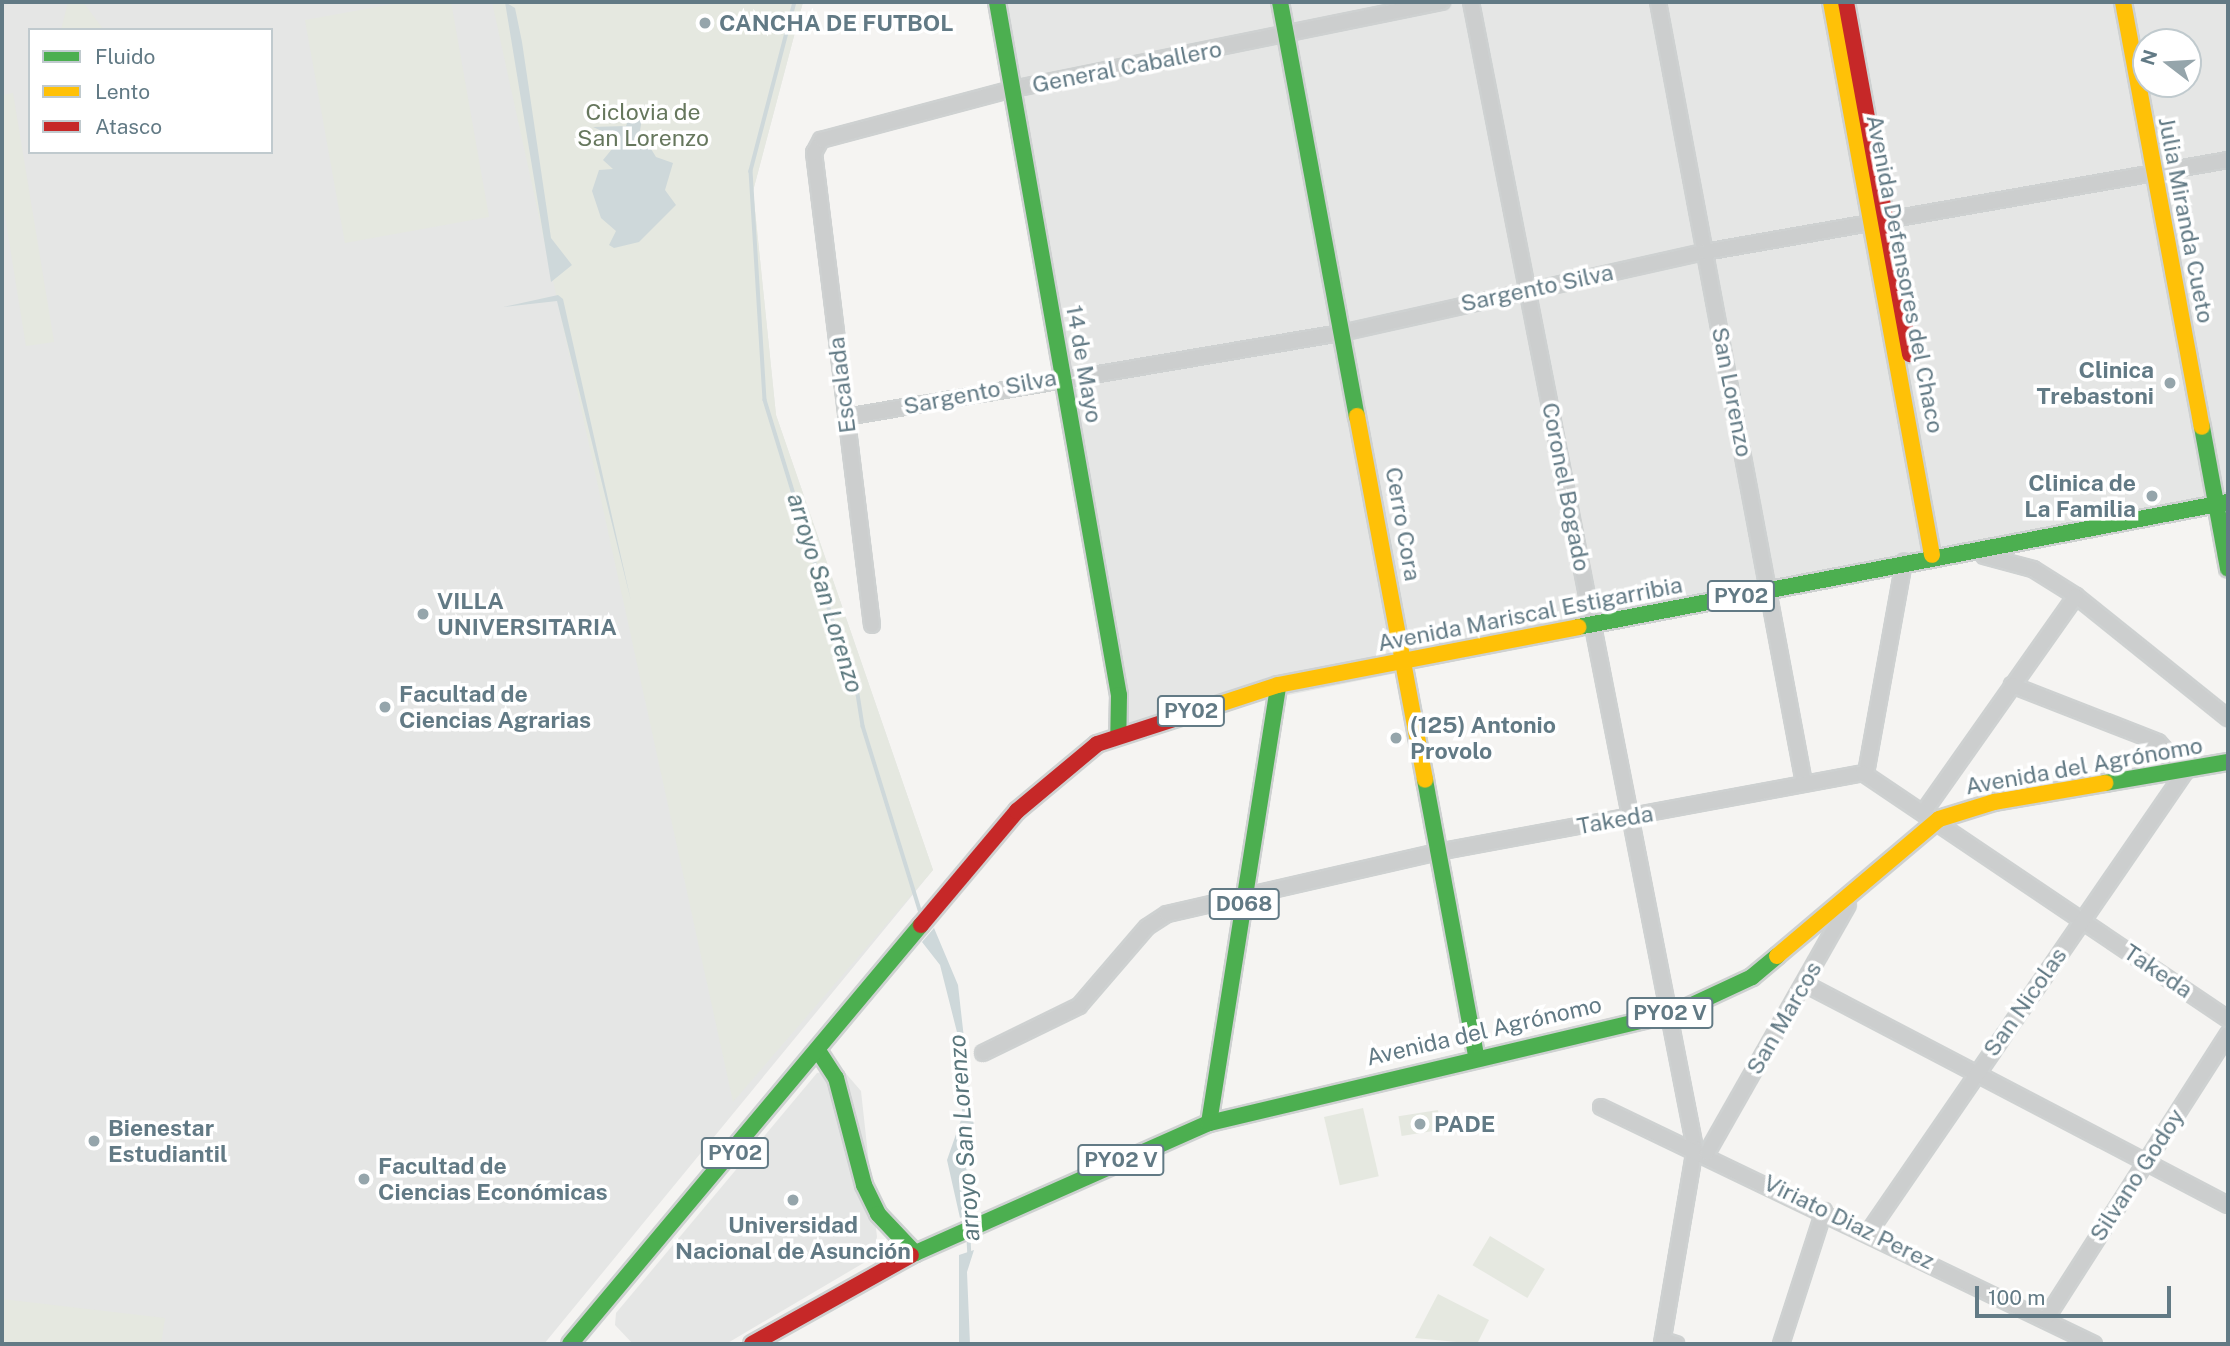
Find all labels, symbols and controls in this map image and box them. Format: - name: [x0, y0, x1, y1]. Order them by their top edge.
- place label: CANCHA DE FUTBOL: [719, 9, 954, 37]
- marker: CANCHA DE FUTBOL: [697, 15, 713, 31]
- legend: [28, 28, 273, 154]
- north arrow: [2132, 28, 2202, 98]
- street label: General Caballero: [1030, 35, 1224, 99]
- text: Fluido: [95, 44, 155, 69]
- text: N: [2136, 47, 2162, 68]
- text: Lento: [95, 79, 150, 104]
- park label: Ciclovia de San Lorenzo: [577, 98, 709, 152]
- street label: Avenida Defensores del Chaco: [1861, 112, 1949, 436]
- text: Atasco: [95, 114, 162, 139]
- street label: Julia Miranda Cueto: [2152, 115, 2220, 325]
- street label: Sargento Silva: [1458, 258, 1616, 318]
- street label: 14 de Mayo: [1060, 303, 1108, 425]
- street label: San Lorenzo: [1706, 325, 1758, 459]
- street label: Escalada: [822, 335, 862, 435]
- place label: Clinica Trebastoni: [2036, 356, 2154, 410]
- street label: Sargento Silva: [901, 364, 1059, 420]
- marker: Clinica Trebastoni: [2160, 373, 2180, 393]
- street label: Coronel Bogado: [1536, 400, 1596, 574]
- street label: Cerro Cora: [1379, 465, 1427, 583]
- place label: Clinica de La Familia: [2024, 469, 2136, 523]
- marker: Clinica de La Familia: [2142, 486, 2162, 506]
- water label: arroyo San Lorenzo: [781, 490, 869, 696]
- street label: Avenida Mariscal Estigarribia: [1375, 571, 1685, 657]
- road number: PY02: [1706, 578, 1776, 614]
- place label: VILLA UNIVERSITARIA: [437, 587, 617, 641]
- marker: VILLA UNIVERSITARIA: [415, 606, 431, 622]
- place label: Facultad de Ciencias Agrarias: [399, 680, 591, 734]
- road number: PY02: [1156, 694, 1226, 728]
- marker: Facultad de Ciencias Agrarias: [377, 699, 393, 715]
- place label: (125) Antonio Provolo: [1410, 711, 1556, 765]
- marker: (125) Antonio Provolo: [1388, 730, 1404, 746]
- street label: Avenida del Agrónomo: [1963, 731, 2205, 801]
- street label: Takeda: [1575, 800, 1655, 840]
- road number: D068: [1207, 886, 1281, 922]
- street label: Takeda: [2118, 938, 2198, 1004]
- street label: San Nicolas: [1977, 942, 2073, 1062]
- street label: San Marcos: [1741, 957, 1827, 1079]
- street label: Avenida del Agrónomo: [1364, 990, 1604, 1072]
- road number: PY02 V: [1624, 996, 1716, 1030]
- water label: arroyo San Lorenzo: [942, 1034, 986, 1242]
- street label: Silvano Godoy: [2084, 1104, 2190, 1246]
- place label: PADE: [1434, 1110, 1495, 1138]
- place label: Bienestar Estudiantil: [108, 1114, 228, 1168]
- marker: PADE: [1412, 1116, 1428, 1132]
- marker: Bienestar Estudiantil: [86, 1133, 102, 1149]
- road number: PY02: [700, 1136, 770, 1170]
- road number: PY02 V: [1076, 1142, 1166, 1178]
- place label: Facultad de Ciencias Económicas: [378, 1152, 608, 1206]
- street label: Viriato Diaz Perez: [1759, 1169, 1939, 1275]
- marker: Facultad de Ciencias Económicas: [356, 1171, 372, 1187]
- marker: Universidad Nacional de Asunción: [785, 1192, 801, 1208]
- place label: Universidad Nacional de Asunción: [675, 1211, 911, 1265]
- scale bar: [1978, 1272, 2174, 1316]
- text: 100 m: [1988, 1285, 2045, 1310]

